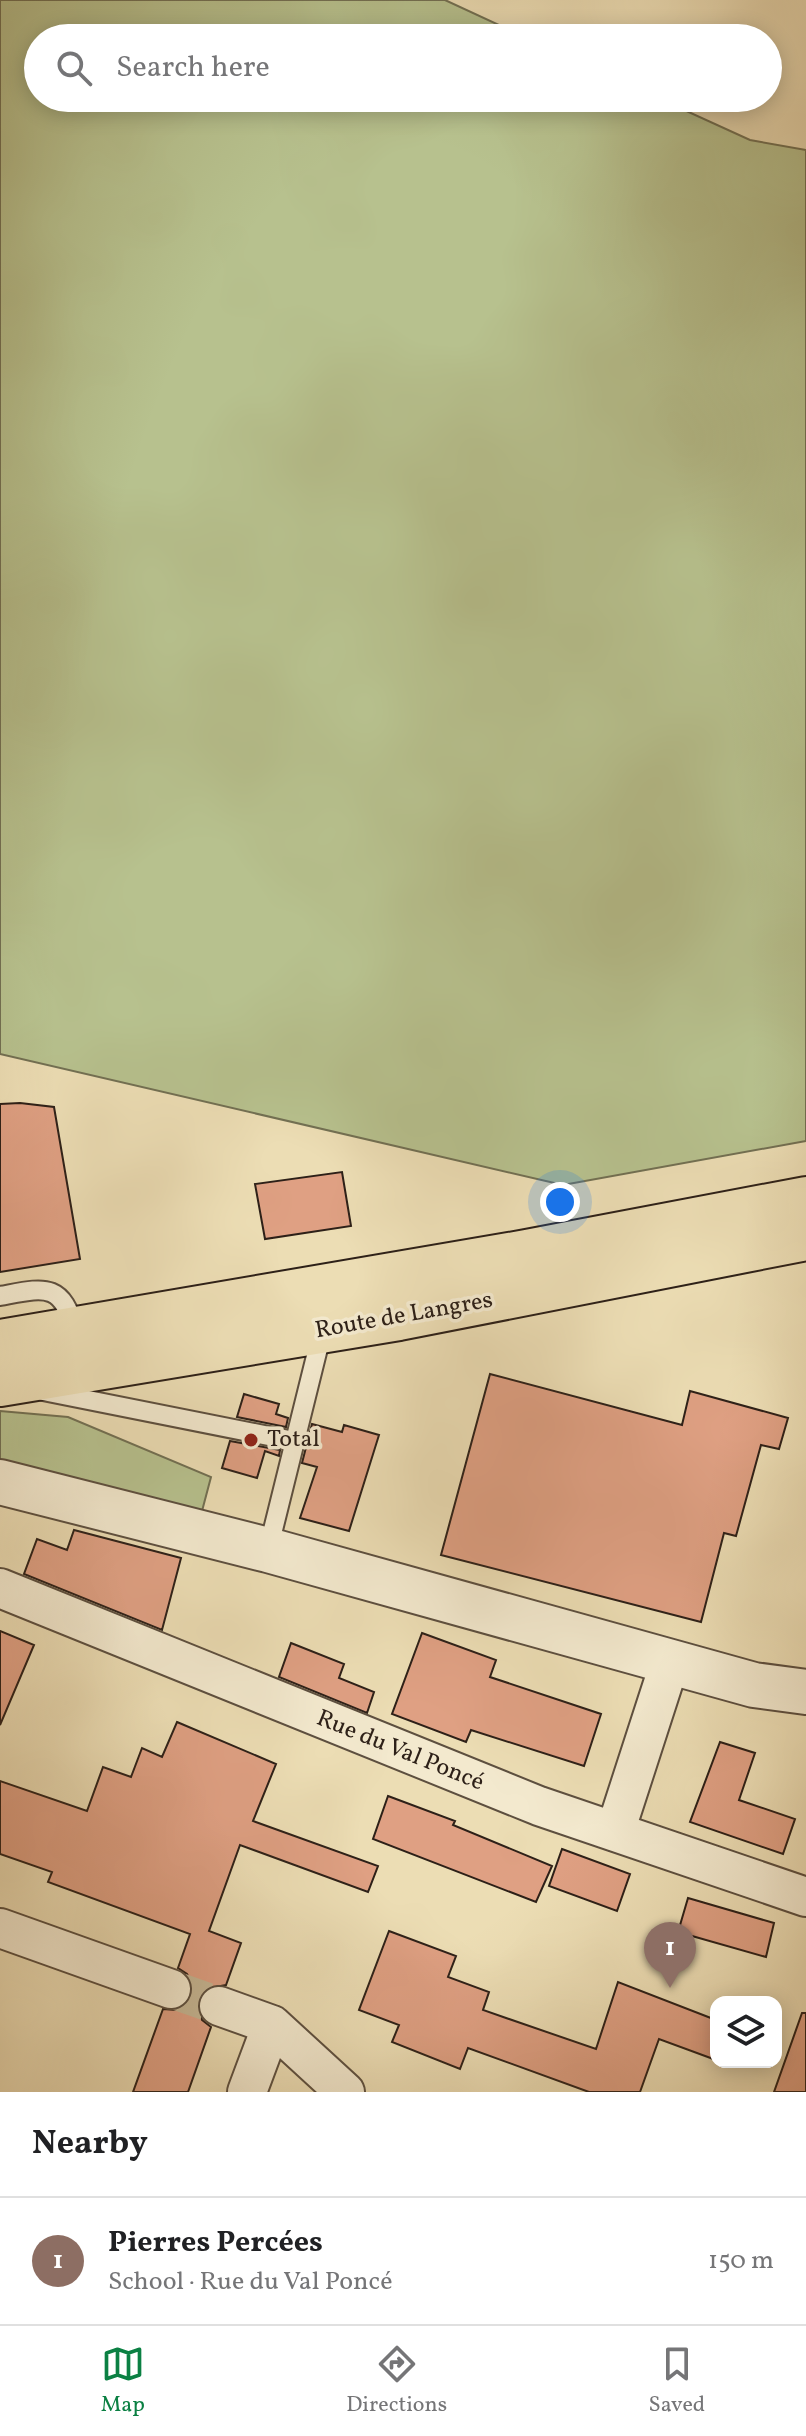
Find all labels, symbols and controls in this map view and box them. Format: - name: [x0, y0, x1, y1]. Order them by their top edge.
- search box: [24, 24, 782, 112]
- icon: search: [52, 46, 96, 90]
- text: Search here: [116, 47, 270, 89]
- your location: [540, 1182, 580, 1222]
- street label: Route de Langres: [312, 1284, 496, 1348]
- place label: Total: [267, 1423, 320, 1457]
- marker: Total: [242, 1431, 260, 1449]
- street label: Rue du Val Poncé: [311, 1702, 489, 1800]
- pin: 1: [644, 1922, 696, 1988]
- map controls: [710, 1996, 782, 2068]
- button: layers: [710, 1996, 782, 2068]
- text: Nearby: [32, 2121, 148, 2168]
- text: Pierres Percées: [108, 2222, 323, 2264]
- text: 1: [53, 2243, 63, 2279]
- text: 150 m: [708, 2243, 774, 2279]
- text: School · Rue du Val Poncé: [108, 2264, 393, 2300]
- tab: Map: [101, 2342, 145, 2421]
- tab: Directions: [346, 2342, 447, 2421]
- tab: Saved: [649, 2342, 705, 2421]

